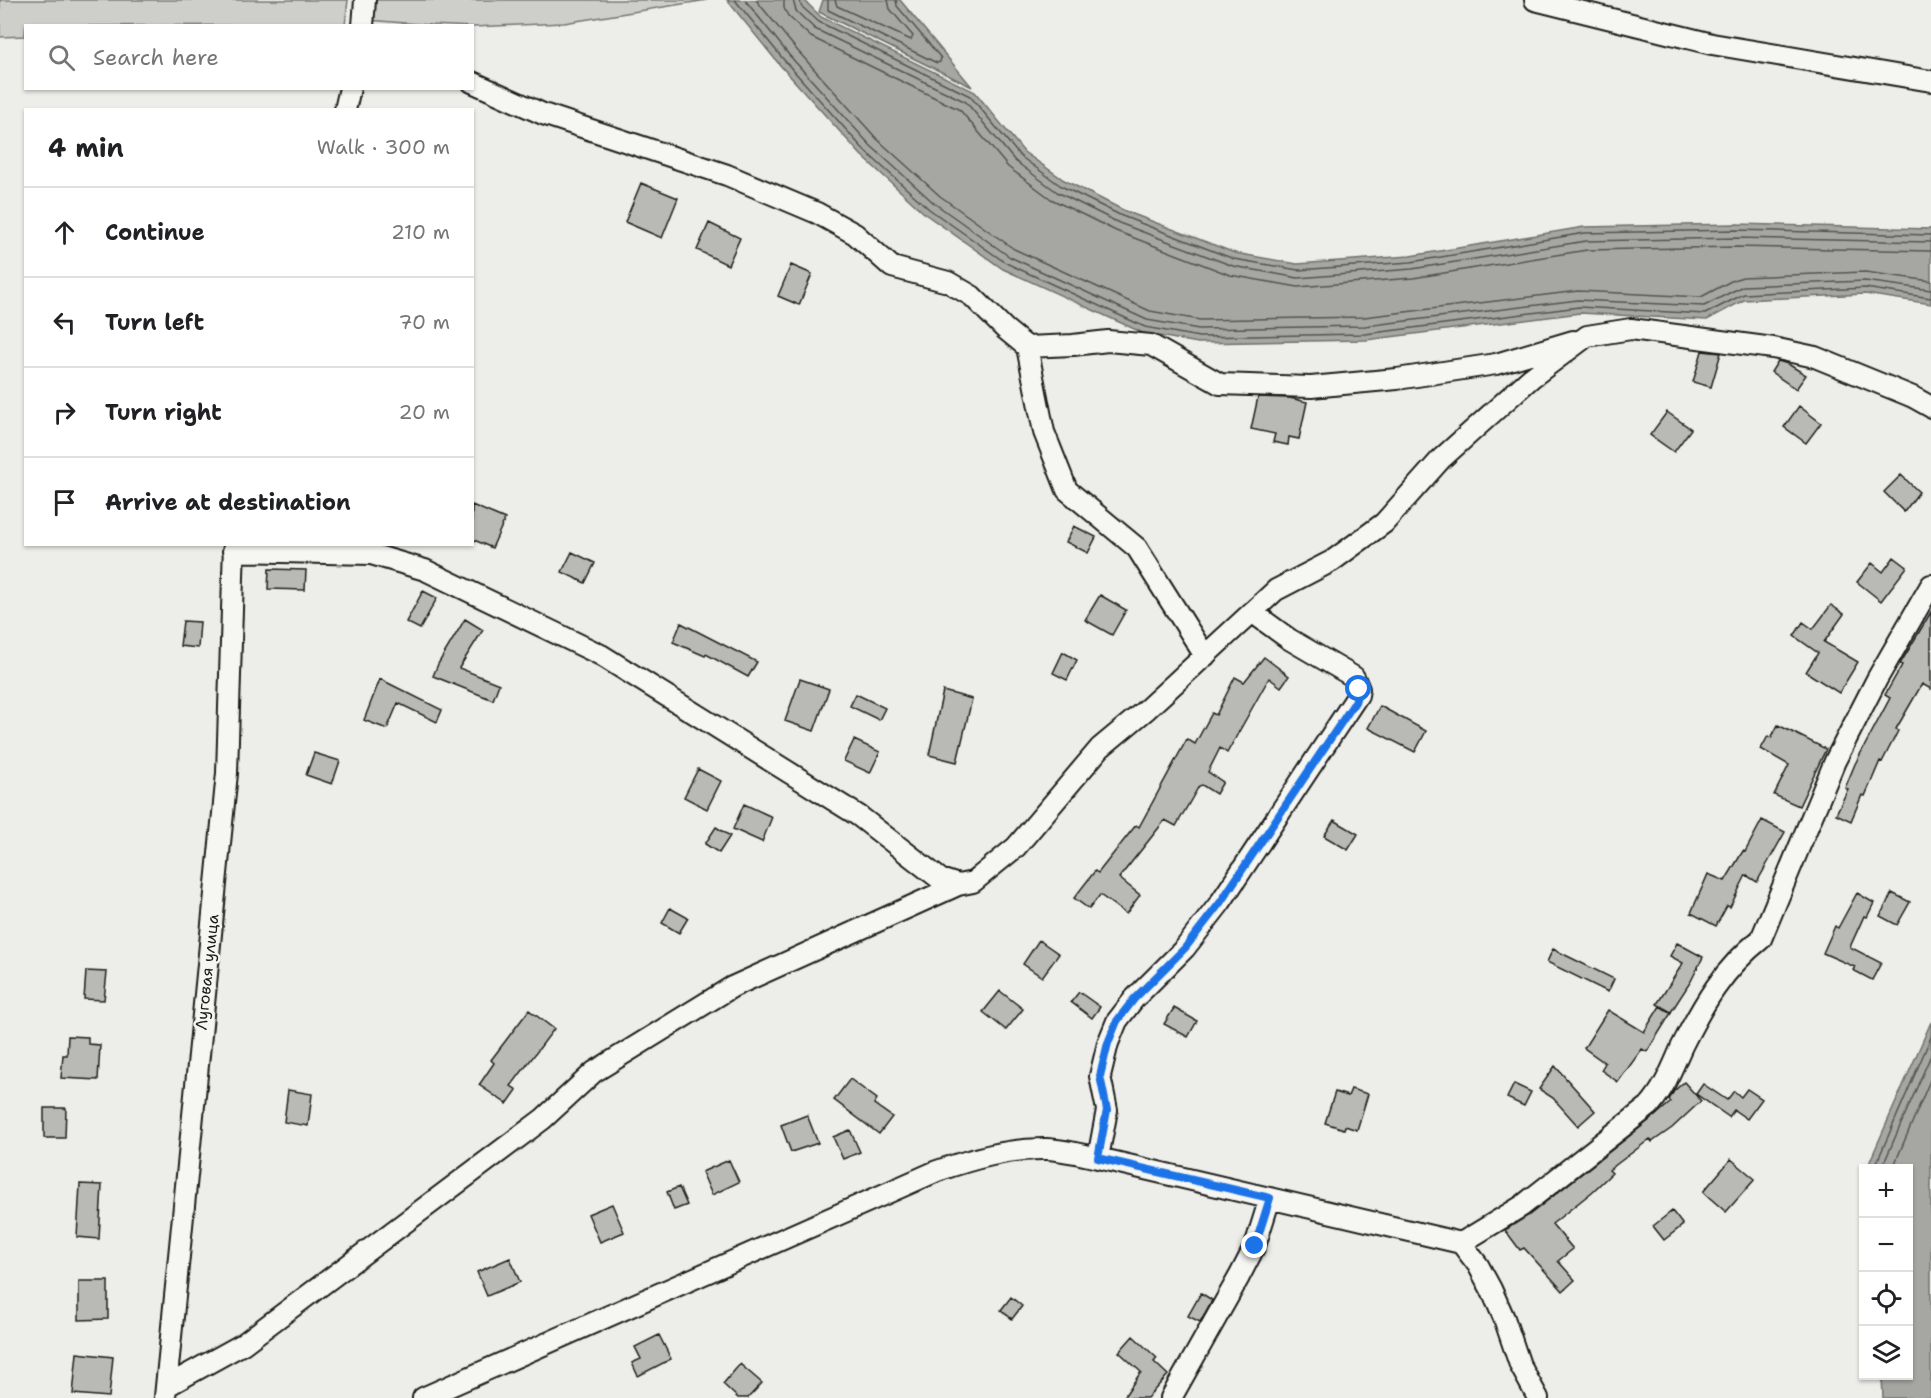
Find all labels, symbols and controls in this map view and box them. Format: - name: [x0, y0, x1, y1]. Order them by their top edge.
- search box: [24, 24, 474, 90]
- icon: search: [45, 41, 78, 74]
- text: Search here: [93, 43, 219, 72]
- text: 4 min: [48, 130, 124, 165]
- text: Walk · 300 m: [317, 134, 450, 160]
- icon: ahead: [48, 216, 81, 249]
- text: Continue: [105, 218, 205, 247]
- text: 210 m: [391, 219, 450, 245]
- icon: left: [48, 306, 81, 339]
- text: Turn left: [105, 308, 204, 337]
- text: 70 m: [398, 309, 450, 335]
- icon: right: [48, 396, 81, 429]
- text: Turn right: [105, 398, 222, 427]
- text: 20 m: [399, 399, 450, 425]
- icon: arrive: [48, 486, 81, 519]
- text: Arrive at destination: [105, 488, 351, 517]
- route start: [1345, 675, 1371, 701]
- street label: Луговая улица: [190, 913, 224, 1031]
- map controls: [1859, 1164, 1913, 1380]
- button: +: [1859, 1164, 1913, 1218]
- button: −: [1859, 1218, 1913, 1272]
- route end: [1241, 1232, 1267, 1258]
- button: locate: [1859, 1272, 1913, 1326]
- button: layers: [1859, 1326, 1913, 1380]

